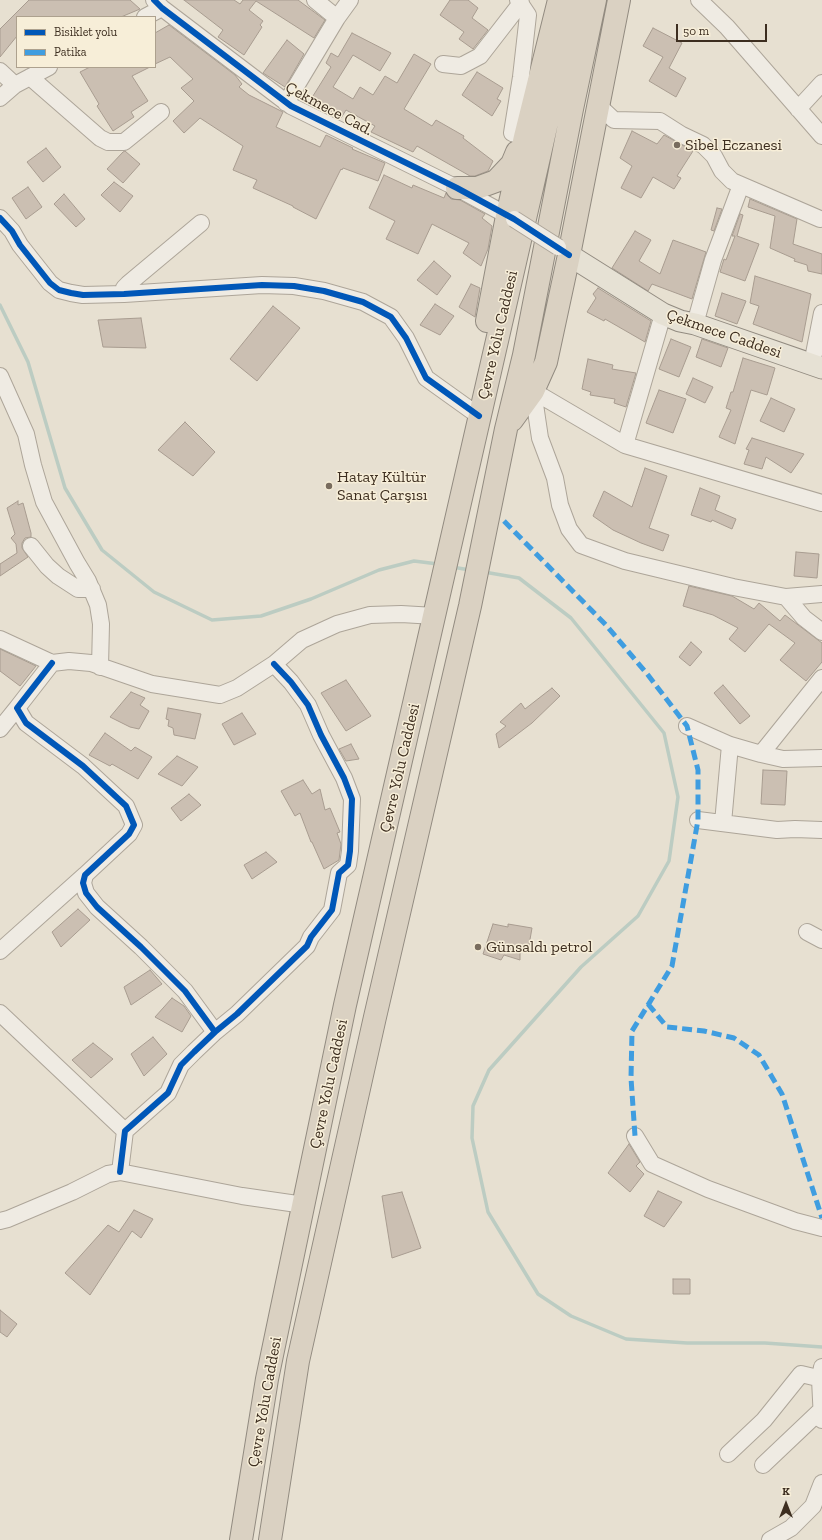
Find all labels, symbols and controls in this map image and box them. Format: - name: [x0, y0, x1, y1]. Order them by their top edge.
- legend: [16, 16, 156, 68]
- scale bar: [678, 16, 769, 42]
- text: 50 m: [683, 24, 709, 38]
- text: Bisiklet yolu: [54, 25, 117, 39]
- text: Patika: [54, 45, 86, 59]
- street label: Çekmece Cad.: [282, 78, 376, 140]
- place label: Sibel Eczanesi: [685, 135, 782, 155]
- marker: Sibel Eczanesi: [672, 140, 682, 150]
- street label: Çevre Yolu Caddesi: [474, 269, 522, 401]
- street label: Çekmece Caddesi: [664, 305, 784, 363]
- place label: Hatay Kültür Sanat Çarşısı: [337, 467, 427, 505]
- marker: Hatay Kültür Sanat Çarşısı: [324, 481, 334, 491]
- street label: Çevre Yolu Caddesi: [376, 702, 424, 834]
- place label: Günsaldı petrol: [486, 937, 593, 957]
- marker: Günsaldı petrol: [473, 942, 483, 952]
- street label: Çevre Yolu Caddesi: [306, 1018, 352, 1150]
- street label: Çevre Yolu Caddesi: [244, 1335, 286, 1469]
- north arrow: [766, 1484, 806, 1524]
- text: K: [782, 1485, 790, 1498]

